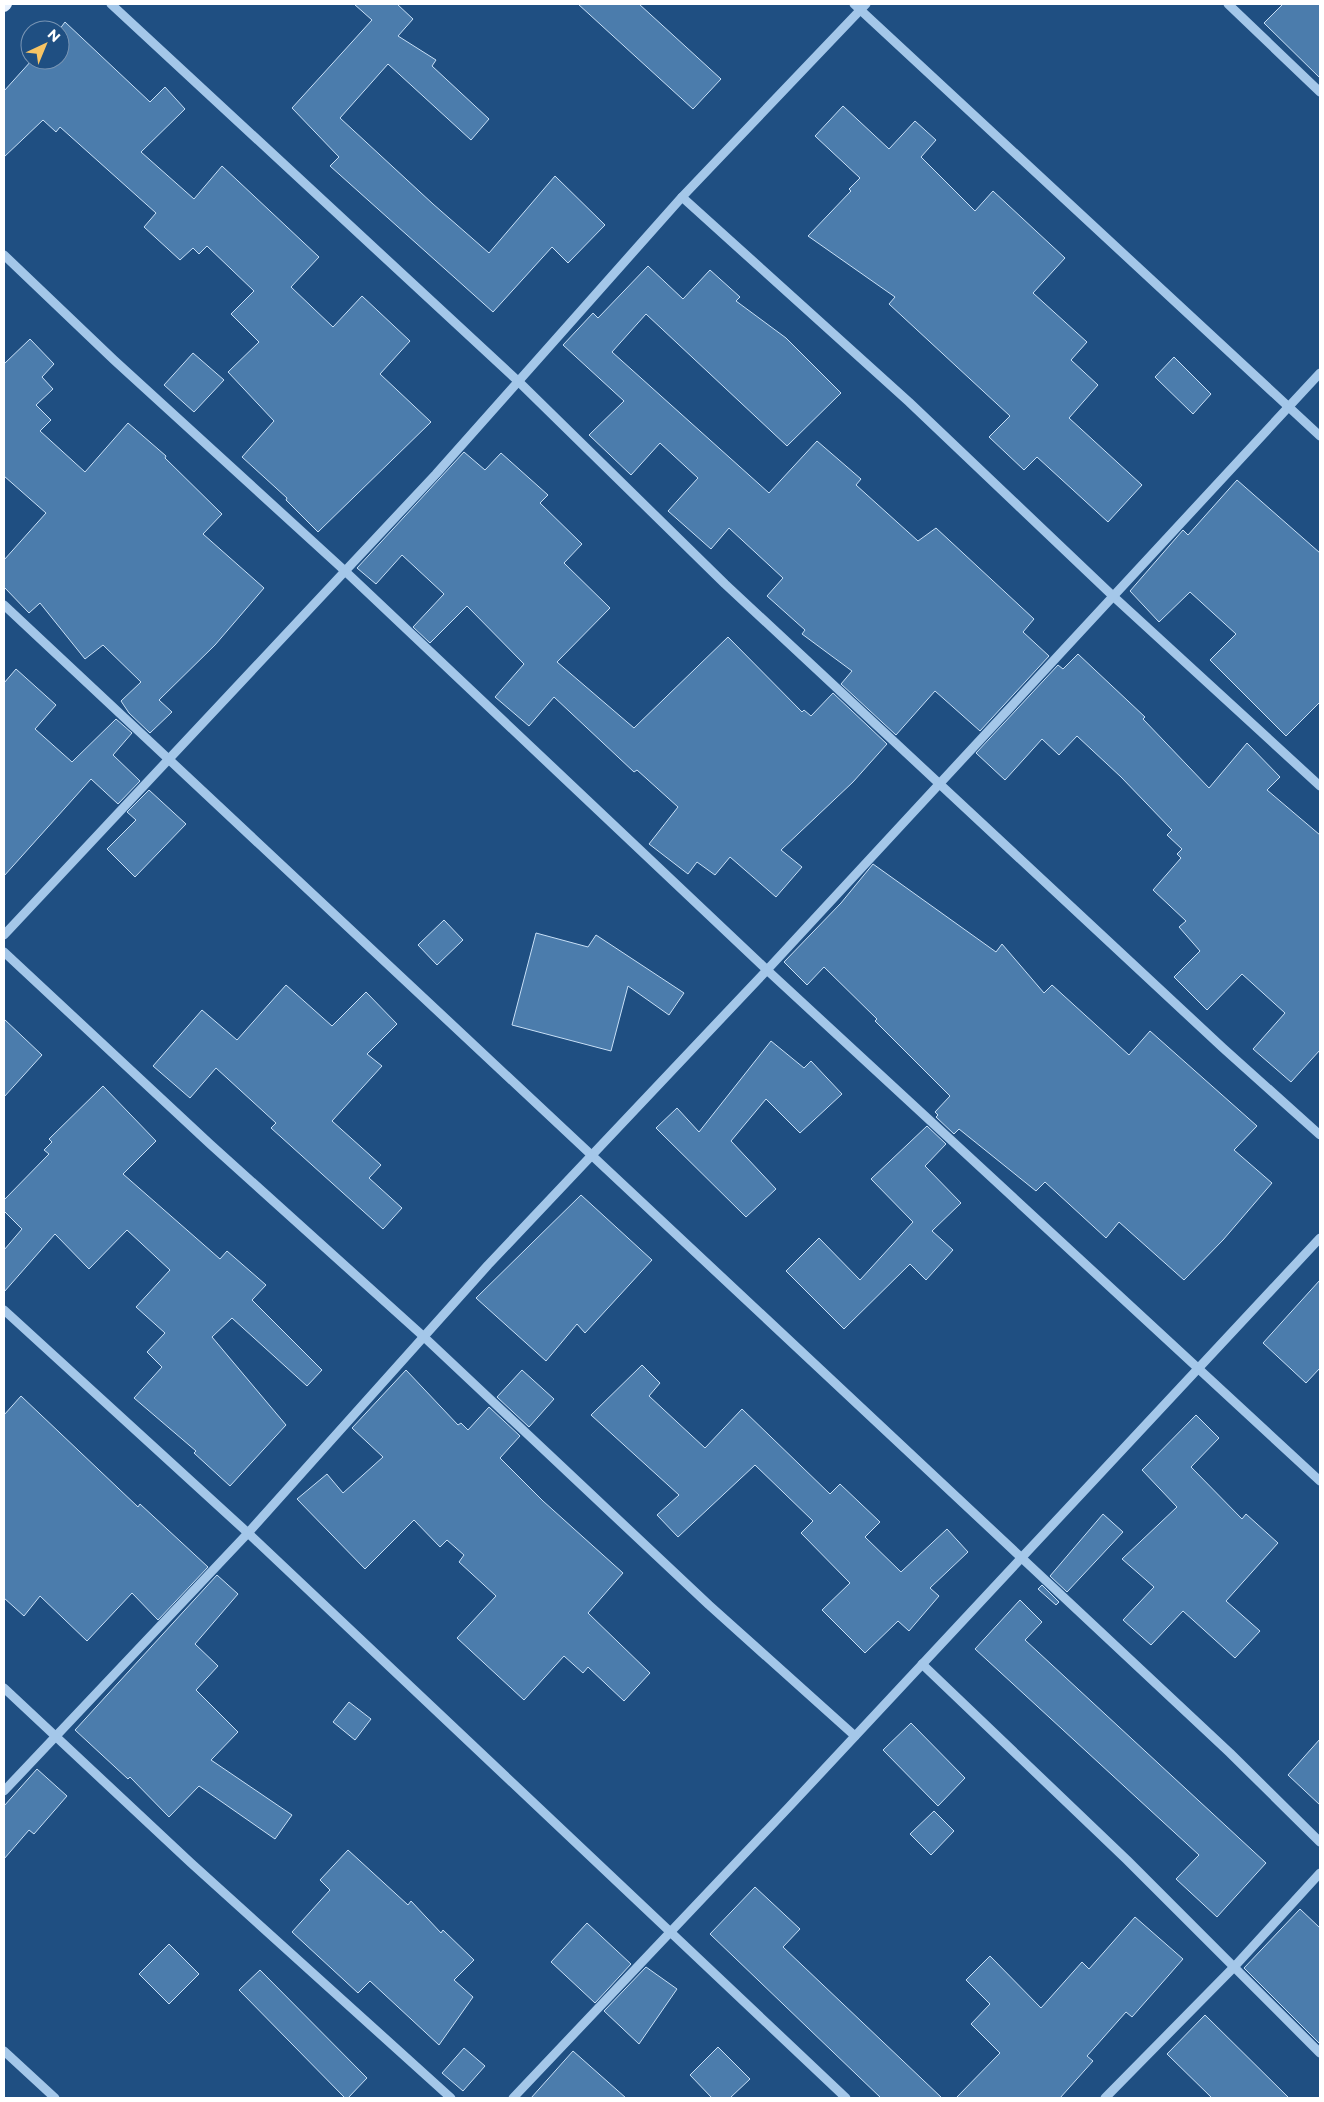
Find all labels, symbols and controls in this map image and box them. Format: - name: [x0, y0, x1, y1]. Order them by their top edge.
- north arrow: [20, 20, 70, 70]
- text: N: [44, 25, 64, 46]

